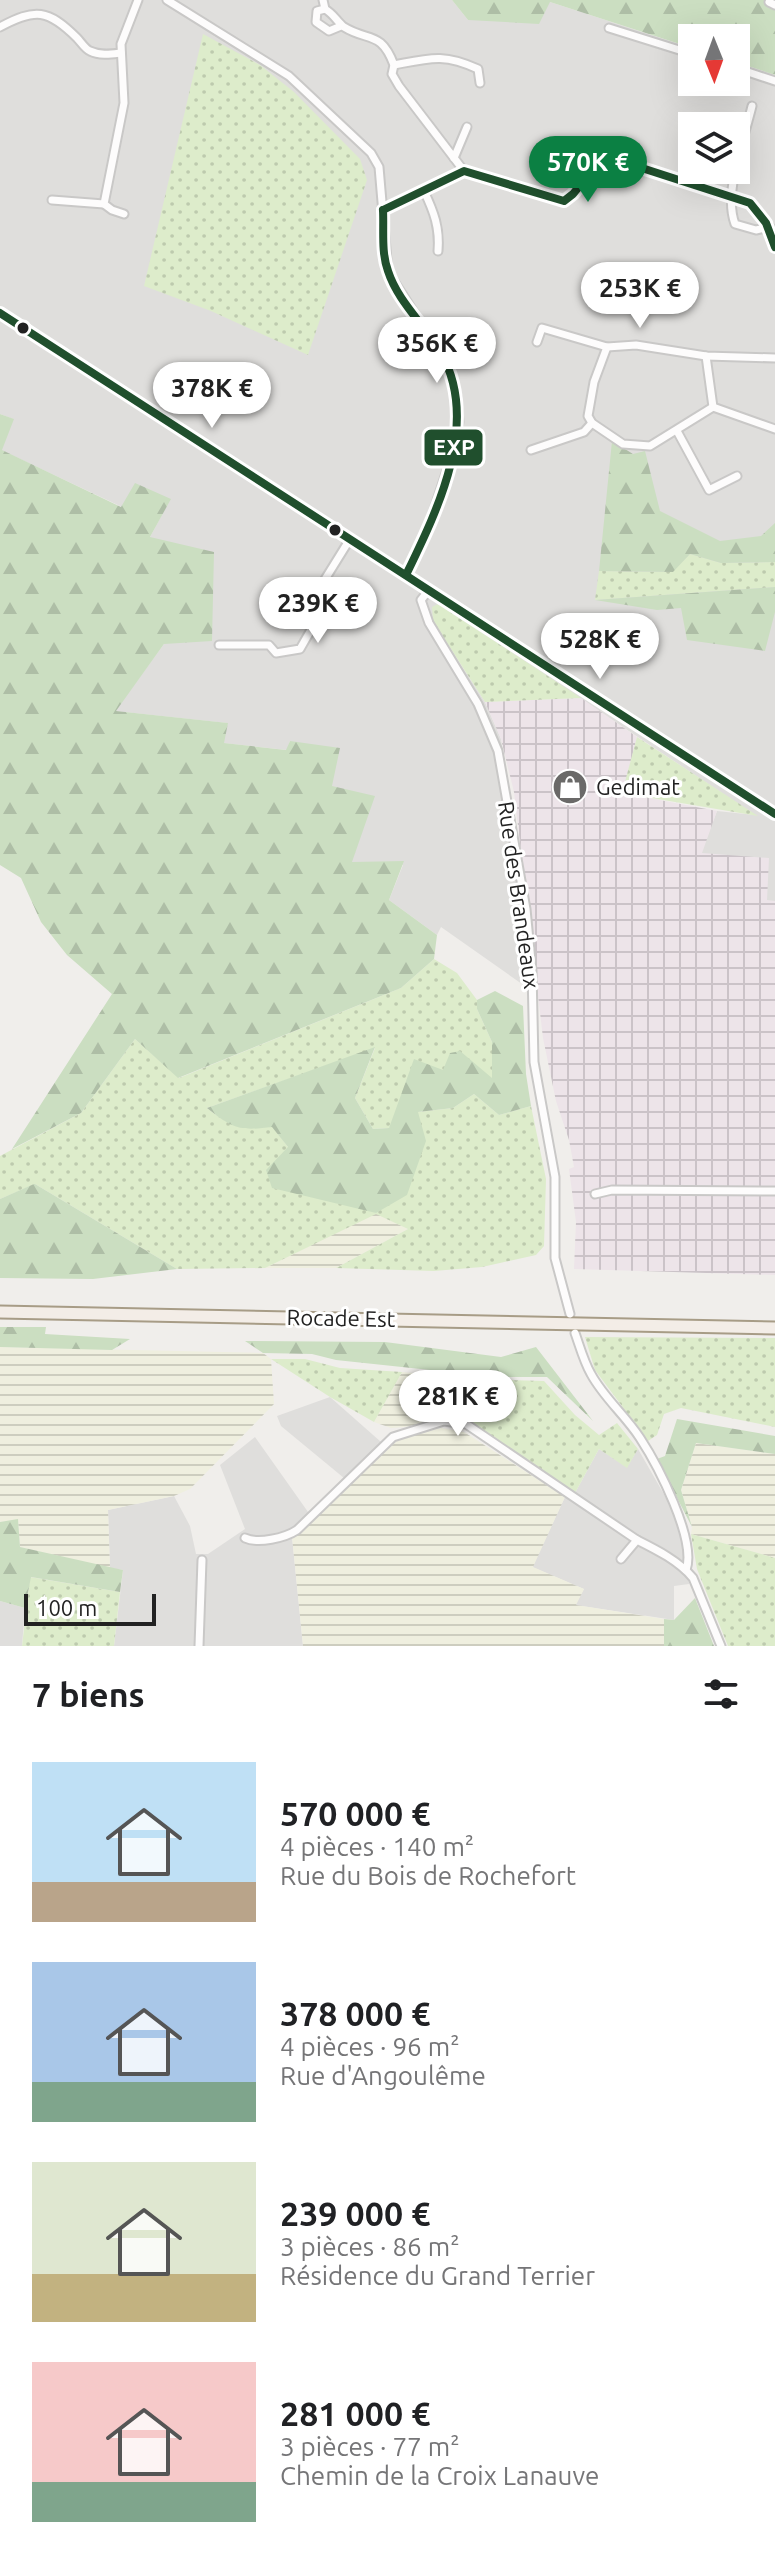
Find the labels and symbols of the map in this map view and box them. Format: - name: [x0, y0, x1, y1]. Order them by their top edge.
- north arrow: [678, 24, 750, 96]
- pin: 570K €: [523, 136, 653, 204]
- pin: 253K €: [575, 262, 705, 330]
- pin: 356K €: [372, 317, 502, 385]
- unlabelled marker: [15, 320, 31, 336]
- pin: 378K €: [147, 362, 277, 430]
- line badge: EXP: [423, 428, 484, 467]
- text: EXP: [433, 434, 475, 459]
- unlabelled marker: [327, 522, 343, 538]
- pin: 239K €: [253, 577, 383, 645]
- pin: 528K €: [535, 613, 665, 681]
- shop icon: Gedimat: [551, 768, 589, 806]
- place label: Gedimat: [596, 774, 680, 799]
- street label: Rue des Brandeaux: [494, 800, 545, 990]
- street label: Rocade Est: [287, 1304, 396, 1331]
- pin: 281K €: [393, 1370, 523, 1438]
- scale bar: [24, 1590, 156, 1626]

